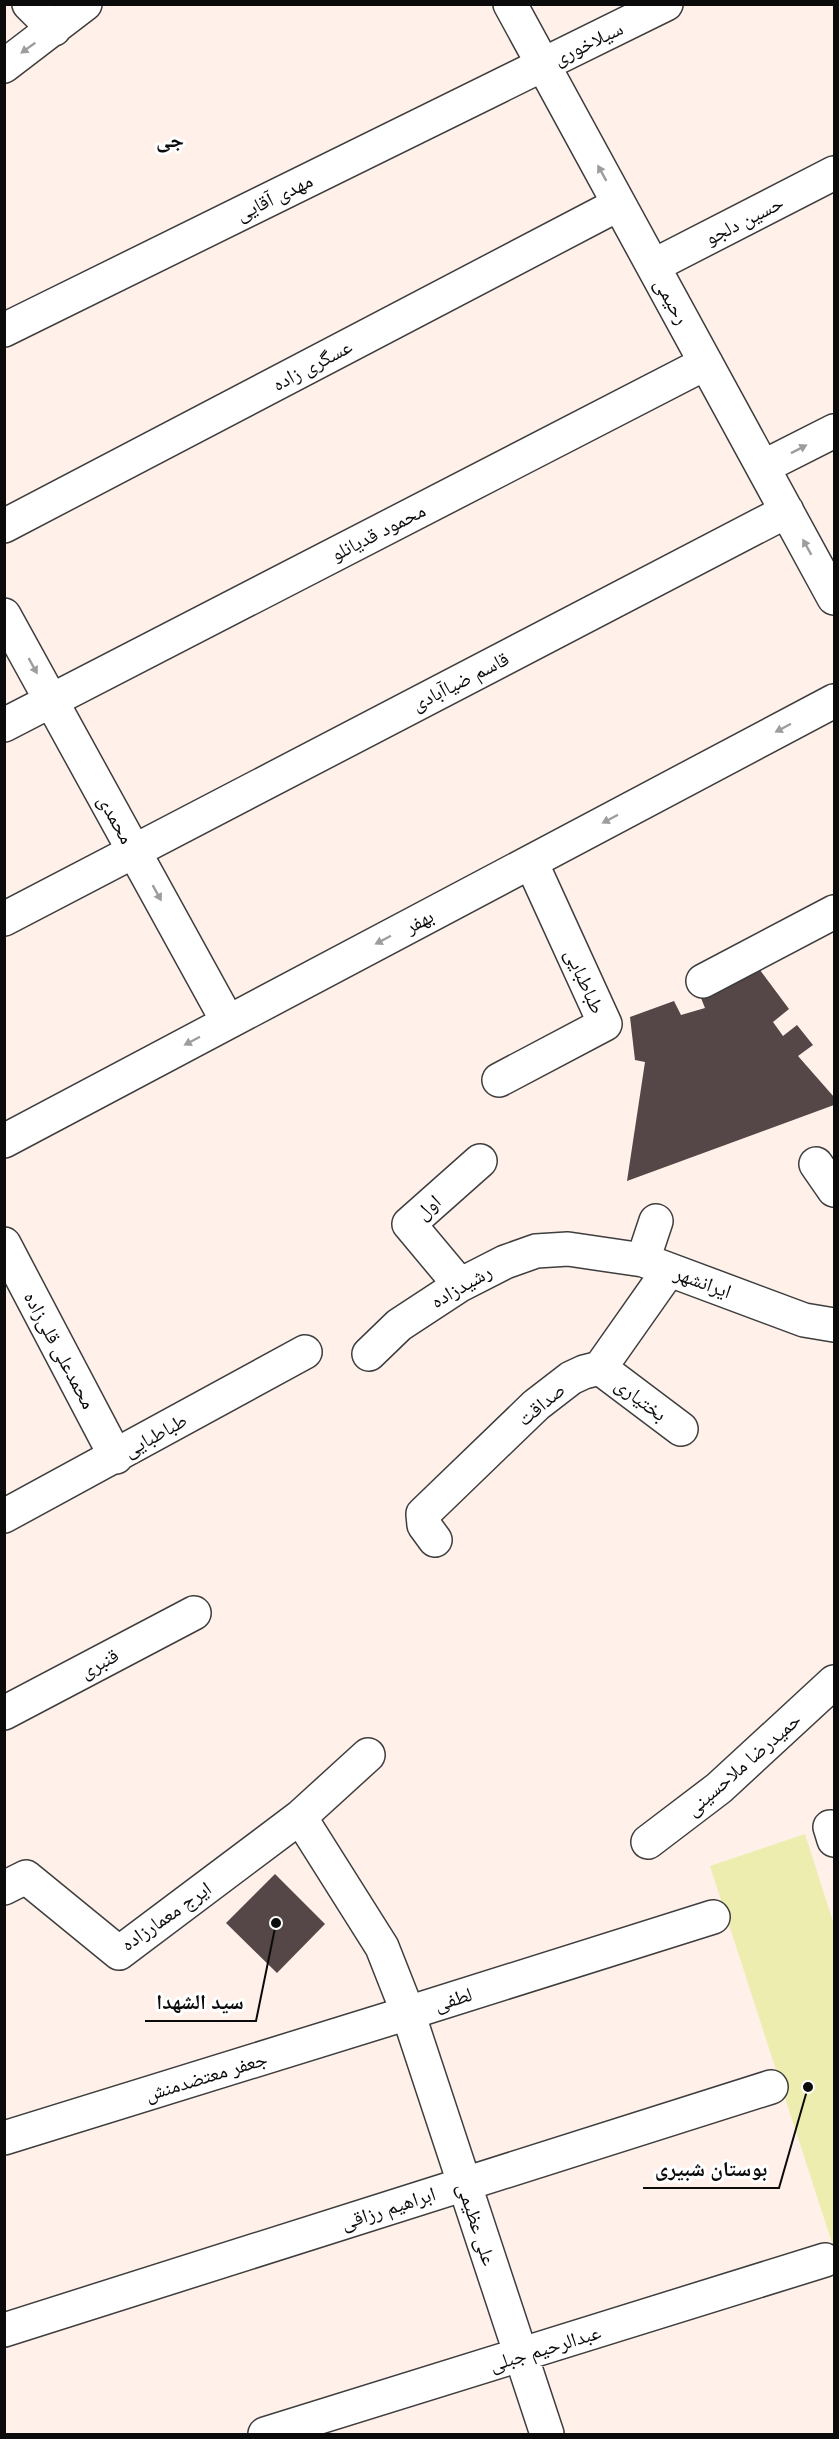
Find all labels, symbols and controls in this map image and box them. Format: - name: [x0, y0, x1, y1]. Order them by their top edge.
- street label: سیلاخوری: [550, 17, 627, 70]
- one-way arrow: [21, 42, 37, 54]
- district label: جی: [156, 128, 184, 153]
- one-way arrow: [597, 164, 607, 181]
- street label: مهدی آقایی: [232, 169, 316, 226]
- street label: حسین دلجو: [701, 191, 788, 250]
- street label: رحیمی: [649, 274, 694, 329]
- street label: عسگری زاده: [268, 335, 356, 396]
- one-way arrow: [790, 444, 807, 454]
- street label: محمود قدیانلو: [327, 499, 429, 565]
- one-way arrow: [801, 539, 812, 555]
- street label: قاسم ضیاآبادی: [408, 647, 514, 718]
- one-way arrow: [28, 658, 38, 675]
- one-way arrow: [774, 723, 791, 733]
- street label: محمدی: [93, 791, 138, 848]
- one-way arrow: [602, 814, 619, 824]
- one-way arrow: [152, 884, 162, 901]
- street label: بهفر: [400, 904, 437, 939]
- one-way arrow: [374, 935, 391, 945]
- street label: طباطبایی: [560, 945, 609, 1017]
- one-way arrow: [183, 1036, 200, 1046]
- street label: اول: [411, 1190, 446, 1225]
- street label: رشیدزاده: [427, 1260, 495, 1312]
- street label: ایرانشهر: [670, 1261, 734, 1303]
- street label: محمدعلی قلی‌زاده: [19, 1287, 100, 1413]
- street label: بختیاری: [610, 1373, 671, 1426]
- street label: صداقت: [513, 1378, 569, 1430]
- street label: طباطبایی: [120, 1409, 191, 1462]
- street label: قنبری: [76, 1644, 123, 1683]
- street label: حمیدرضا ملاحسینی: [681, 1708, 806, 1821]
- street label: ایرج معمارزاده: [117, 1877, 216, 1957]
- callout: سید الشهدا: [145, 1982, 256, 2021]
- street label: لطفی: [431, 1983, 475, 2016]
- text: سید الشهدا: [156, 1990, 244, 2014]
- street label: جعفر معتضدمنش: [142, 2047, 270, 2106]
- callout: بوستان شبیری: [643, 2149, 779, 2188]
- text: بوستان شبیری: [655, 2157, 767, 2181]
- street label: علی عظیمی: [452, 2180, 501, 2268]
- street label: ابراهیم رزاقی: [338, 2182, 439, 2237]
- street label: عبدالرحیم جبلی: [487, 2321, 604, 2378]

